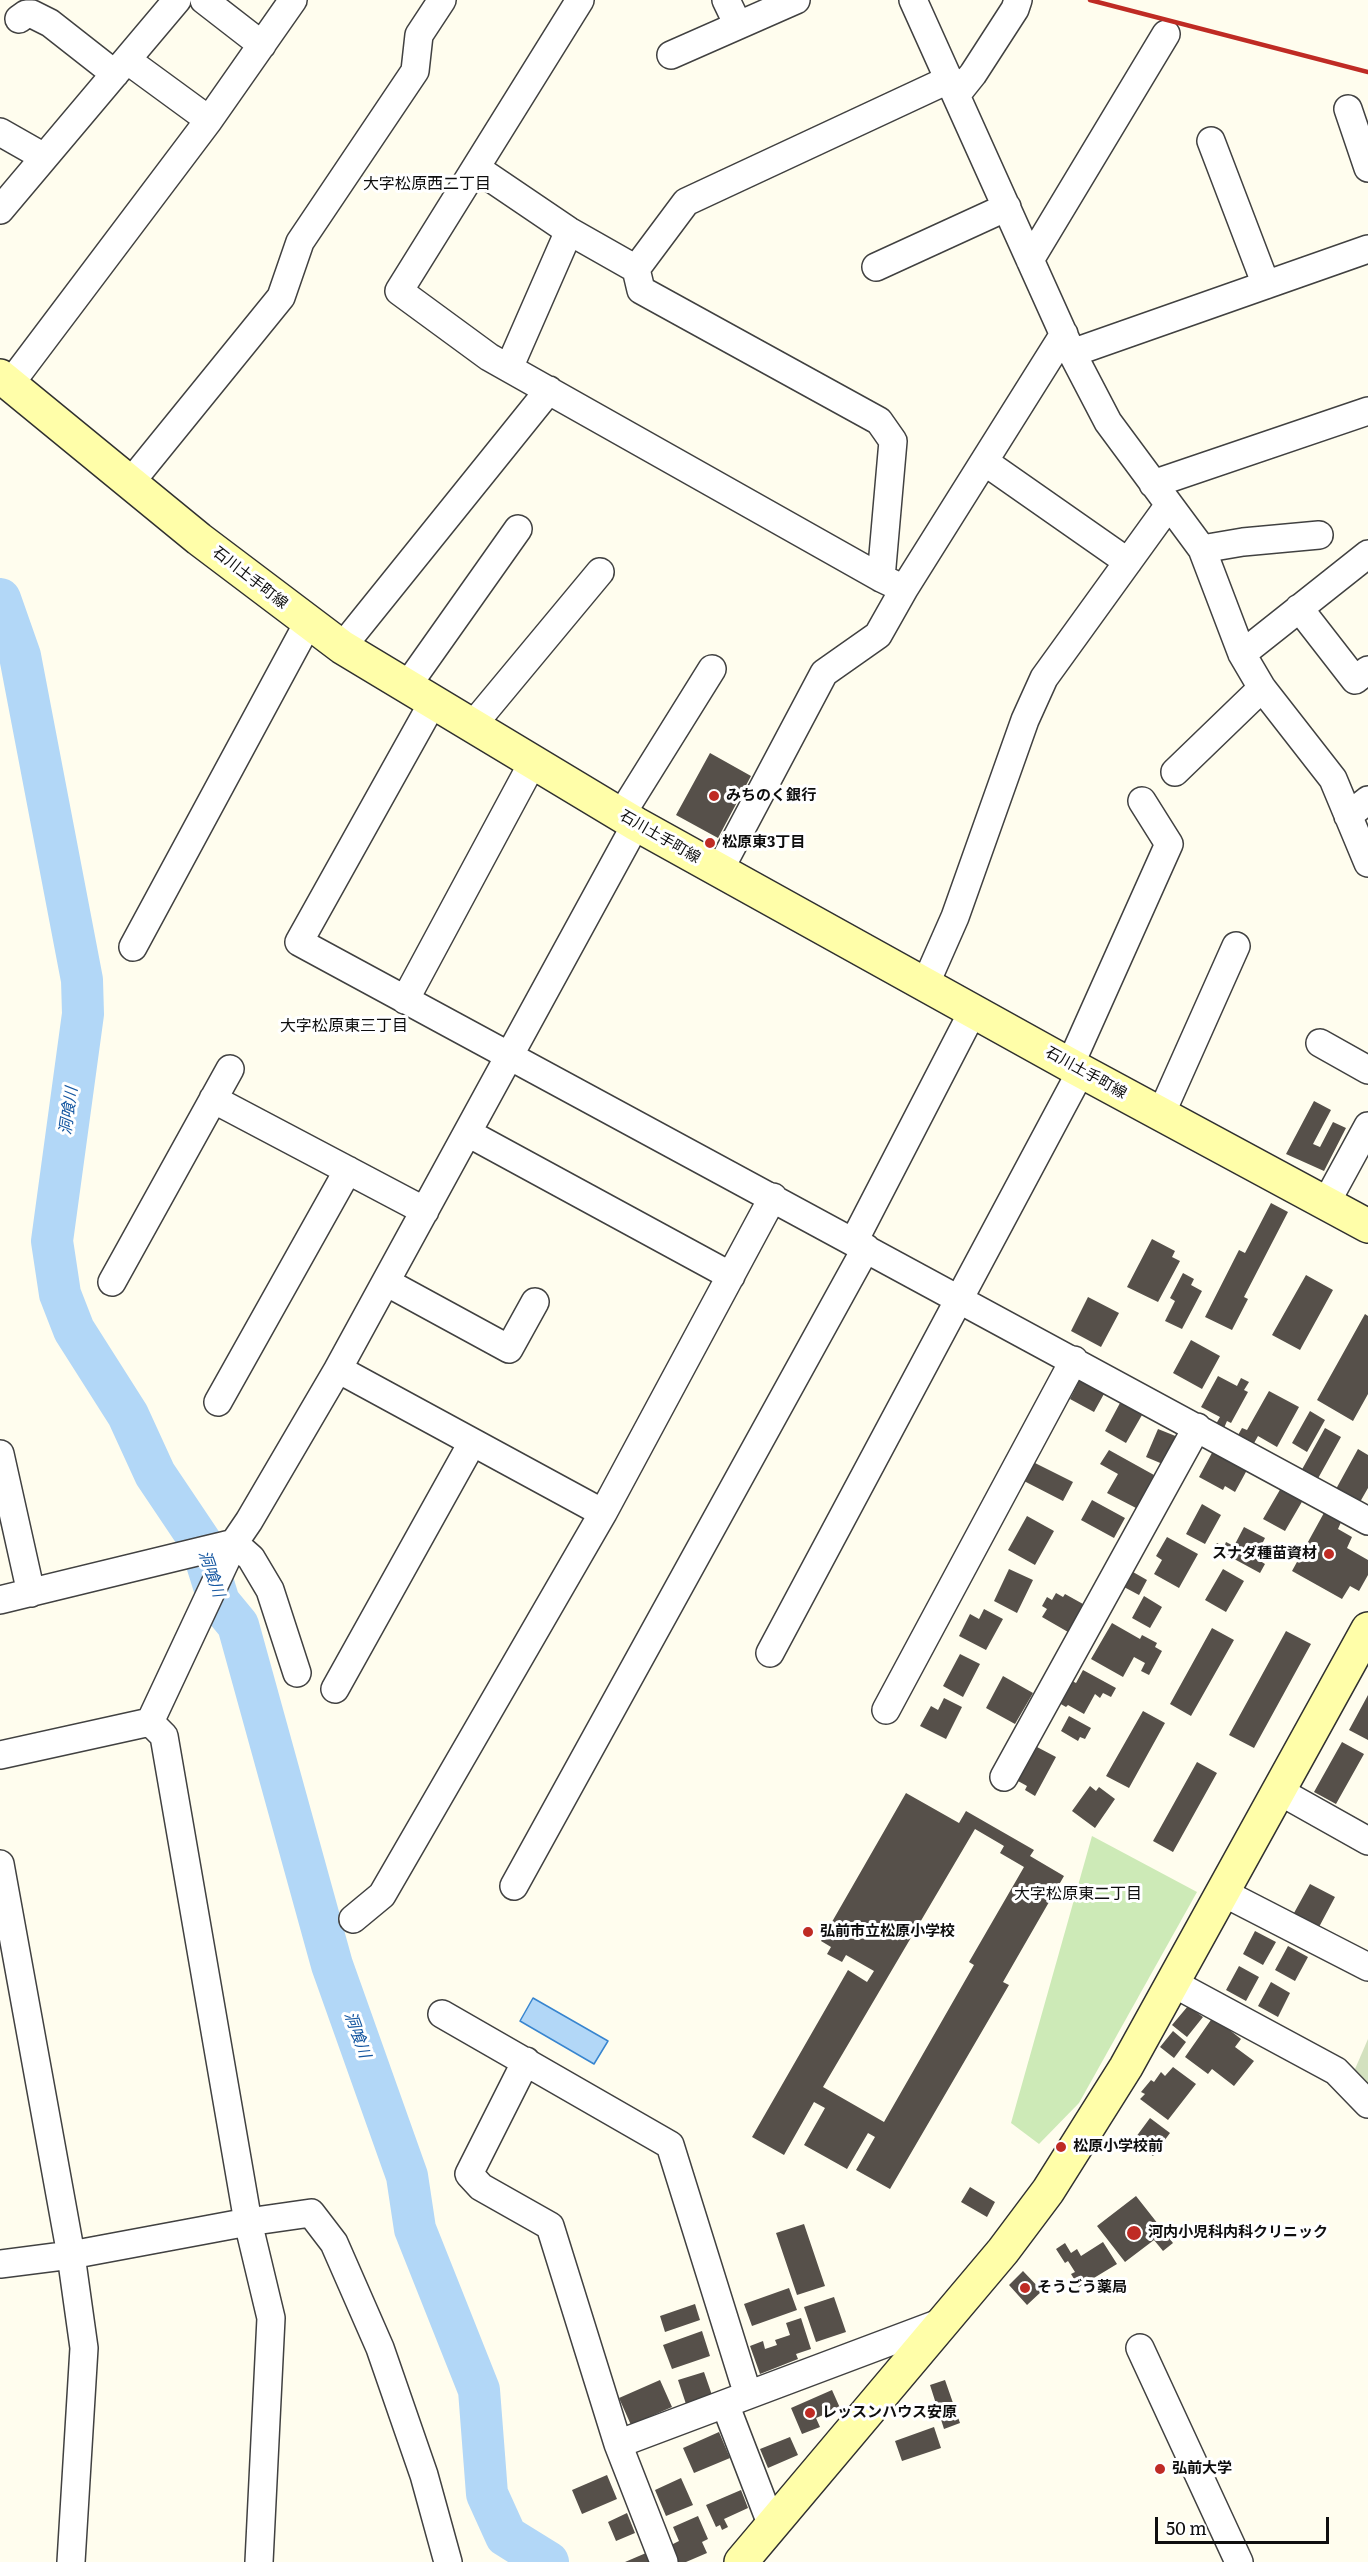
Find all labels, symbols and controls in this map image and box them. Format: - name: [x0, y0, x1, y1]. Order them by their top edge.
- district label: 大字松原西二丁目: [363, 174, 491, 194]
- street label: 石川土手町線: [209, 543, 291, 613]
- place label: みちのく銀行: [726, 787, 816, 805]
- marker: みちのく銀行: [707, 789, 721, 803]
- street label: 石川土手町線: [617, 807, 703, 867]
- place label: 松原東3丁目: [722, 834, 805, 852]
- marker: 松原東3丁目: [703, 836, 717, 850]
- district label: 大字松原東三丁目: [280, 1016, 408, 1036]
- street label: 石川土手町線: [1042, 1043, 1130, 1103]
- water label: 洞喰川: [56, 1086, 82, 1136]
- place label: スナダ種苗資材: [1212, 1545, 1317, 1563]
- marker: スナダ種苗資材: [1322, 1547, 1336, 1561]
- water label: 洞喰川: [194, 1548, 228, 1600]
- district label: 大字松原東二丁目: [1014, 1884, 1142, 1904]
- place label: 弘前市立松原小学校: [820, 1923, 955, 1941]
- marker: 弘前市立松原小学校: [801, 1925, 815, 1939]
- water label: 洞喰川: [340, 2009, 374, 2061]
- place label: 松原小学校前: [1073, 2138, 1163, 2156]
- marker: 松原小学校前: [1054, 2140, 1068, 2154]
- marker: 河内小児科内科クリニック: [1125, 2224, 1143, 2242]
- place label: 河内小児科内科クリニック: [1148, 2224, 1328, 2242]
- place label: そうごう薬局: [1037, 2279, 1127, 2297]
- marker: そうごう薬局: [1018, 2281, 1032, 2295]
- place label: レッスンハウス安原: [822, 2404, 957, 2422]
- marker: レッスンハウス安原: [803, 2406, 817, 2420]
- place label: 弘前大学: [1172, 2460, 1232, 2478]
- marker: 弘前大学: [1153, 2462, 1167, 2476]
- scale bar: [1158, 2505, 1332, 2543]
- text: 50 m: [1166, 2514, 1207, 2541]

